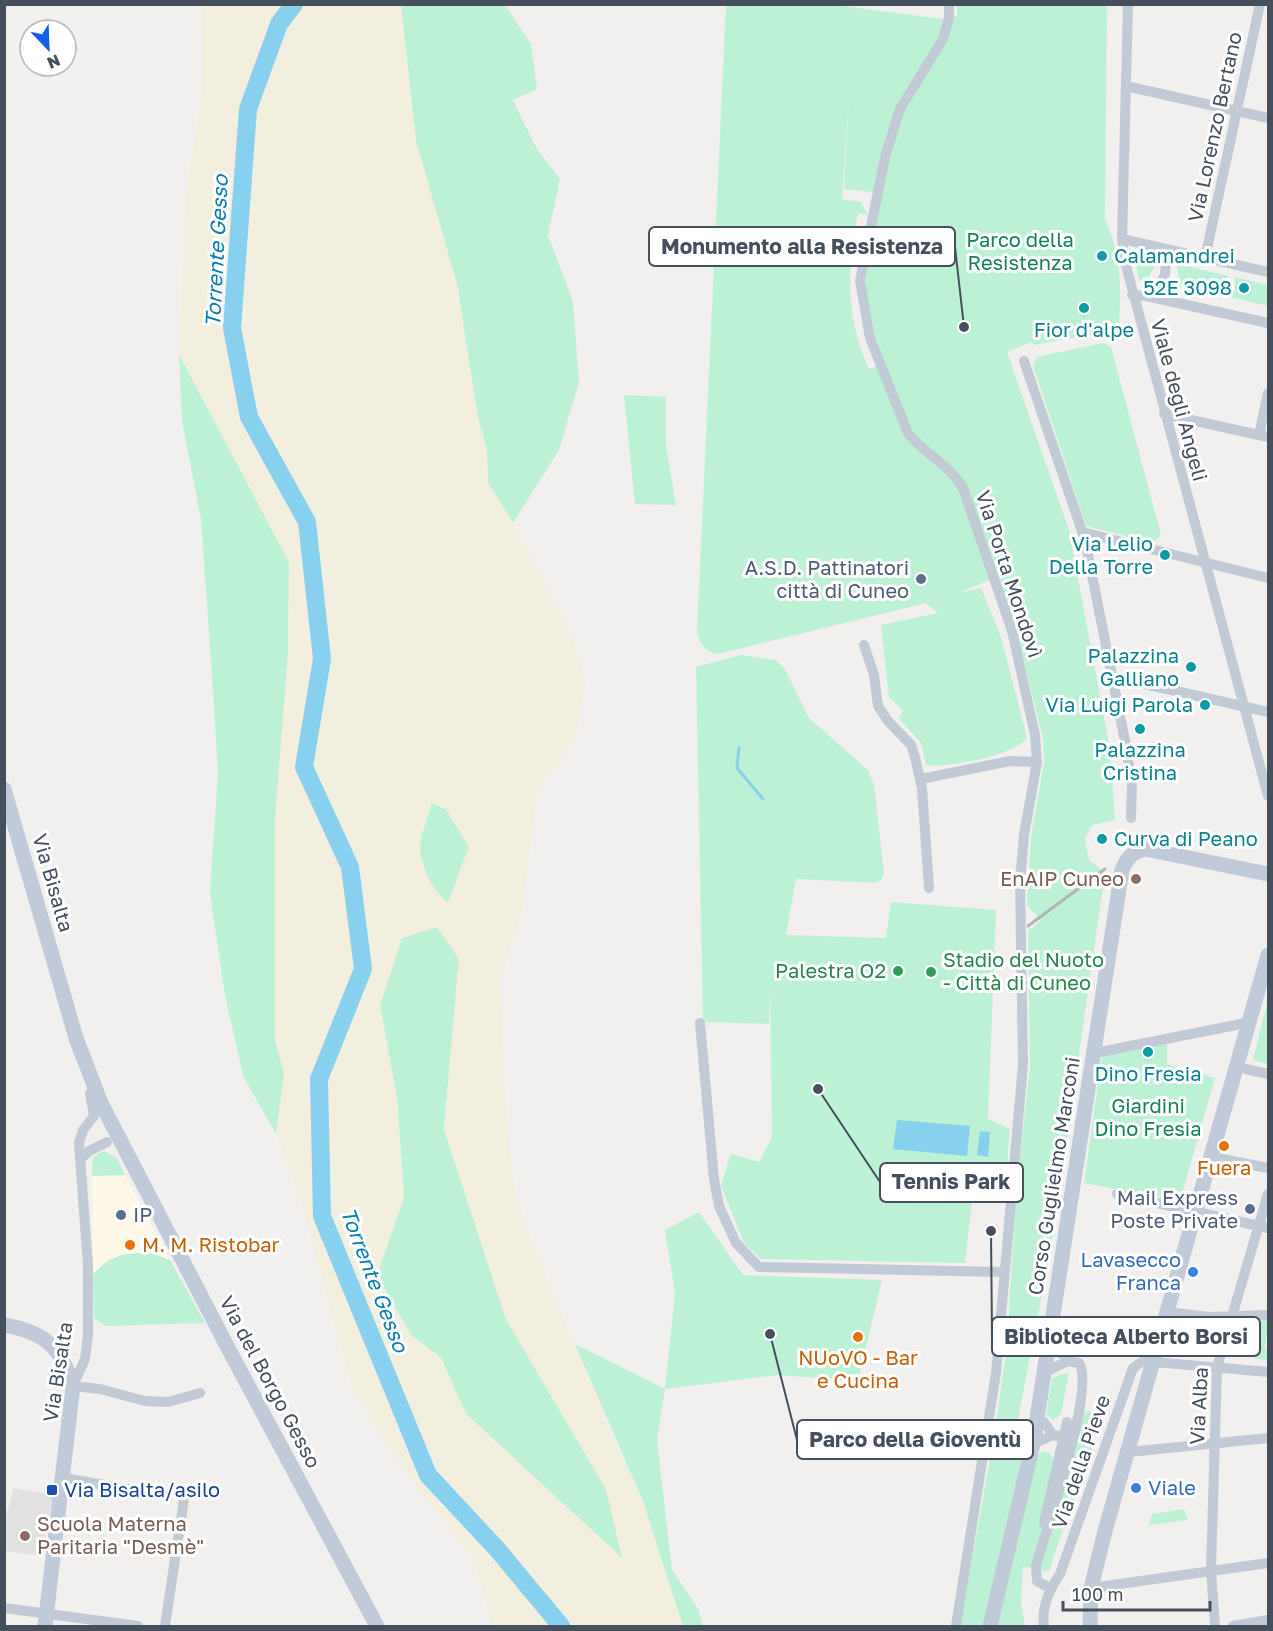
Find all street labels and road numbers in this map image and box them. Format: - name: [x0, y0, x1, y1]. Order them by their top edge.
- street label: Via Lorenzo Bertano: [1182, 30, 1246, 224]
- street label: Viale degli Angeli: [1147, 316, 1213, 484]
- street label: Via Porta Mondovì: [972, 487, 1048, 660]
- street label: Via Bisalta: [29, 831, 79, 935]
- street label: Corso Guglielmo Marconi: [1022, 1055, 1084, 1297]
- street label: Via del Borgo Gesso: [215, 1291, 326, 1472]
- street label: Via Bisalta: [37, 1320, 77, 1424]
- street label: Via Alba: [1184, 1366, 1212, 1446]
- street label: Via della Pieve: [1046, 1392, 1114, 1532]

